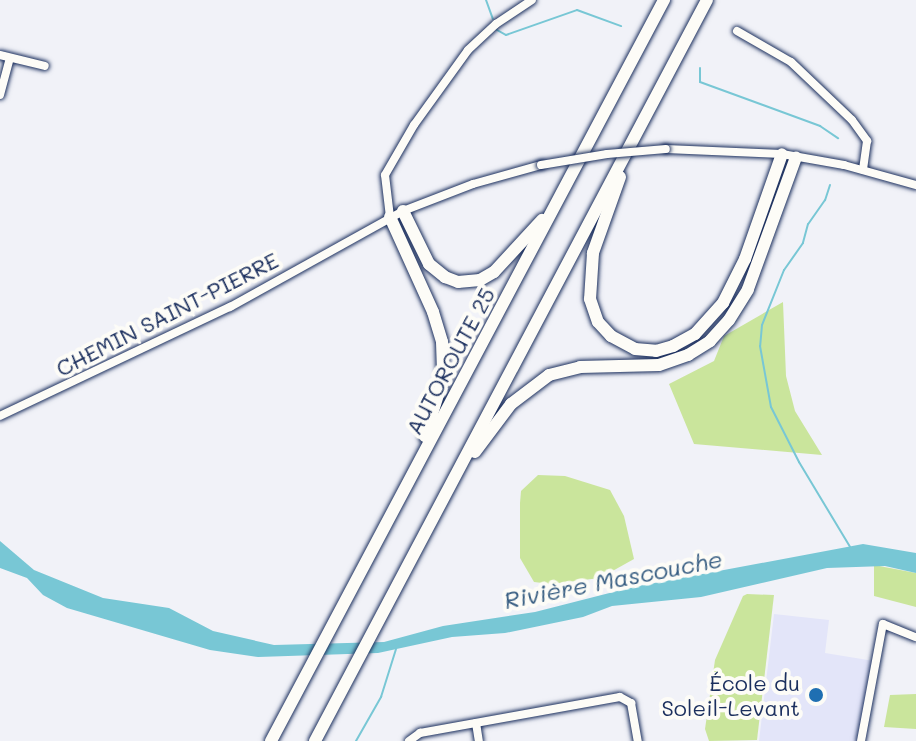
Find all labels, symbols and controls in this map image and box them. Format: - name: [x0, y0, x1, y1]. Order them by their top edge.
- street label: CHEMIN SAINT-PIERRE: [51, 246, 283, 382]
- street label: AUTOROUTE 25: [400, 283, 500, 439]
- water label: Rivière Mascouche: [501, 544, 725, 614]
- place label: École du Soleil-Levant: [661, 669, 800, 720]
- marker: École du Soleil-Levant: [807, 686, 825, 704]

